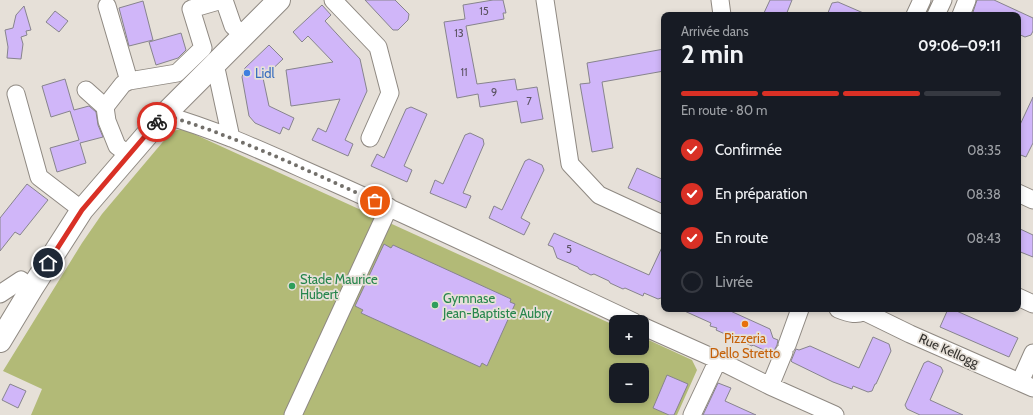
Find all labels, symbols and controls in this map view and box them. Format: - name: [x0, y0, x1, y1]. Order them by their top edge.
- house number: 15: [479, 4, 489, 18]
- text: Arrivée dans: [681, 23, 749, 39]
- house number: 13: [454, 26, 464, 40]
- text: 09:06–09:11: [918, 37, 1001, 55]
- text: 2 min: [681, 38, 744, 70]
- place label: Lidl: [255, 65, 275, 81]
- house number: 11: [460, 65, 468, 79]
- marker: Lidl: [242, 68, 252, 78]
- house number: 9: [491, 85, 497, 99]
- house number: 7: [526, 94, 532, 108]
- courier: [137, 102, 177, 142]
- text: En route · 80 m: [681, 102, 767, 118]
- icon: bike: [146, 111, 168, 133]
- icon: check: [681, 139, 703, 161]
- text: Confirmée: [715, 141, 782, 159]
- text: 08:35: [967, 142, 1001, 158]
- icon: check: [681, 183, 703, 205]
- pin: [358, 184, 392, 218]
- text: En préparation: [715, 185, 808, 203]
- text: 08:38: [966, 186, 1001, 202]
- icon: bag: [364, 190, 386, 212]
- icon: check: [681, 227, 703, 249]
- text: En route: [715, 229, 768, 247]
- text: 08:43: [967, 230, 1001, 246]
- house number: 5: [566, 242, 572, 256]
- pin: [31, 246, 65, 280]
- icon: home: [37, 252, 59, 274]
- place label: Stade Maurice Hubert: [300, 271, 378, 302]
- text: Livrée: [715, 273, 753, 291]
- marker: Stade Maurice Hubert: [287, 281, 297, 291]
- place label: Gymnase Jean-Baptiste Aubry: [442, 290, 552, 321]
- marker: Gymnase Jean-Baptiste Aubry: [430, 300, 440, 310]
- map controls: [609, 315, 649, 403]
- button: +: [609, 315, 649, 355]
- marker: Pizzeria Dello Stretto: [740, 319, 750, 329]
- place label: Pizzeria Dello Stretto: [710, 330, 780, 361]
- street label: Rue Kellogg: [917, 330, 982, 370]
- button: −: [609, 363, 649, 403]

